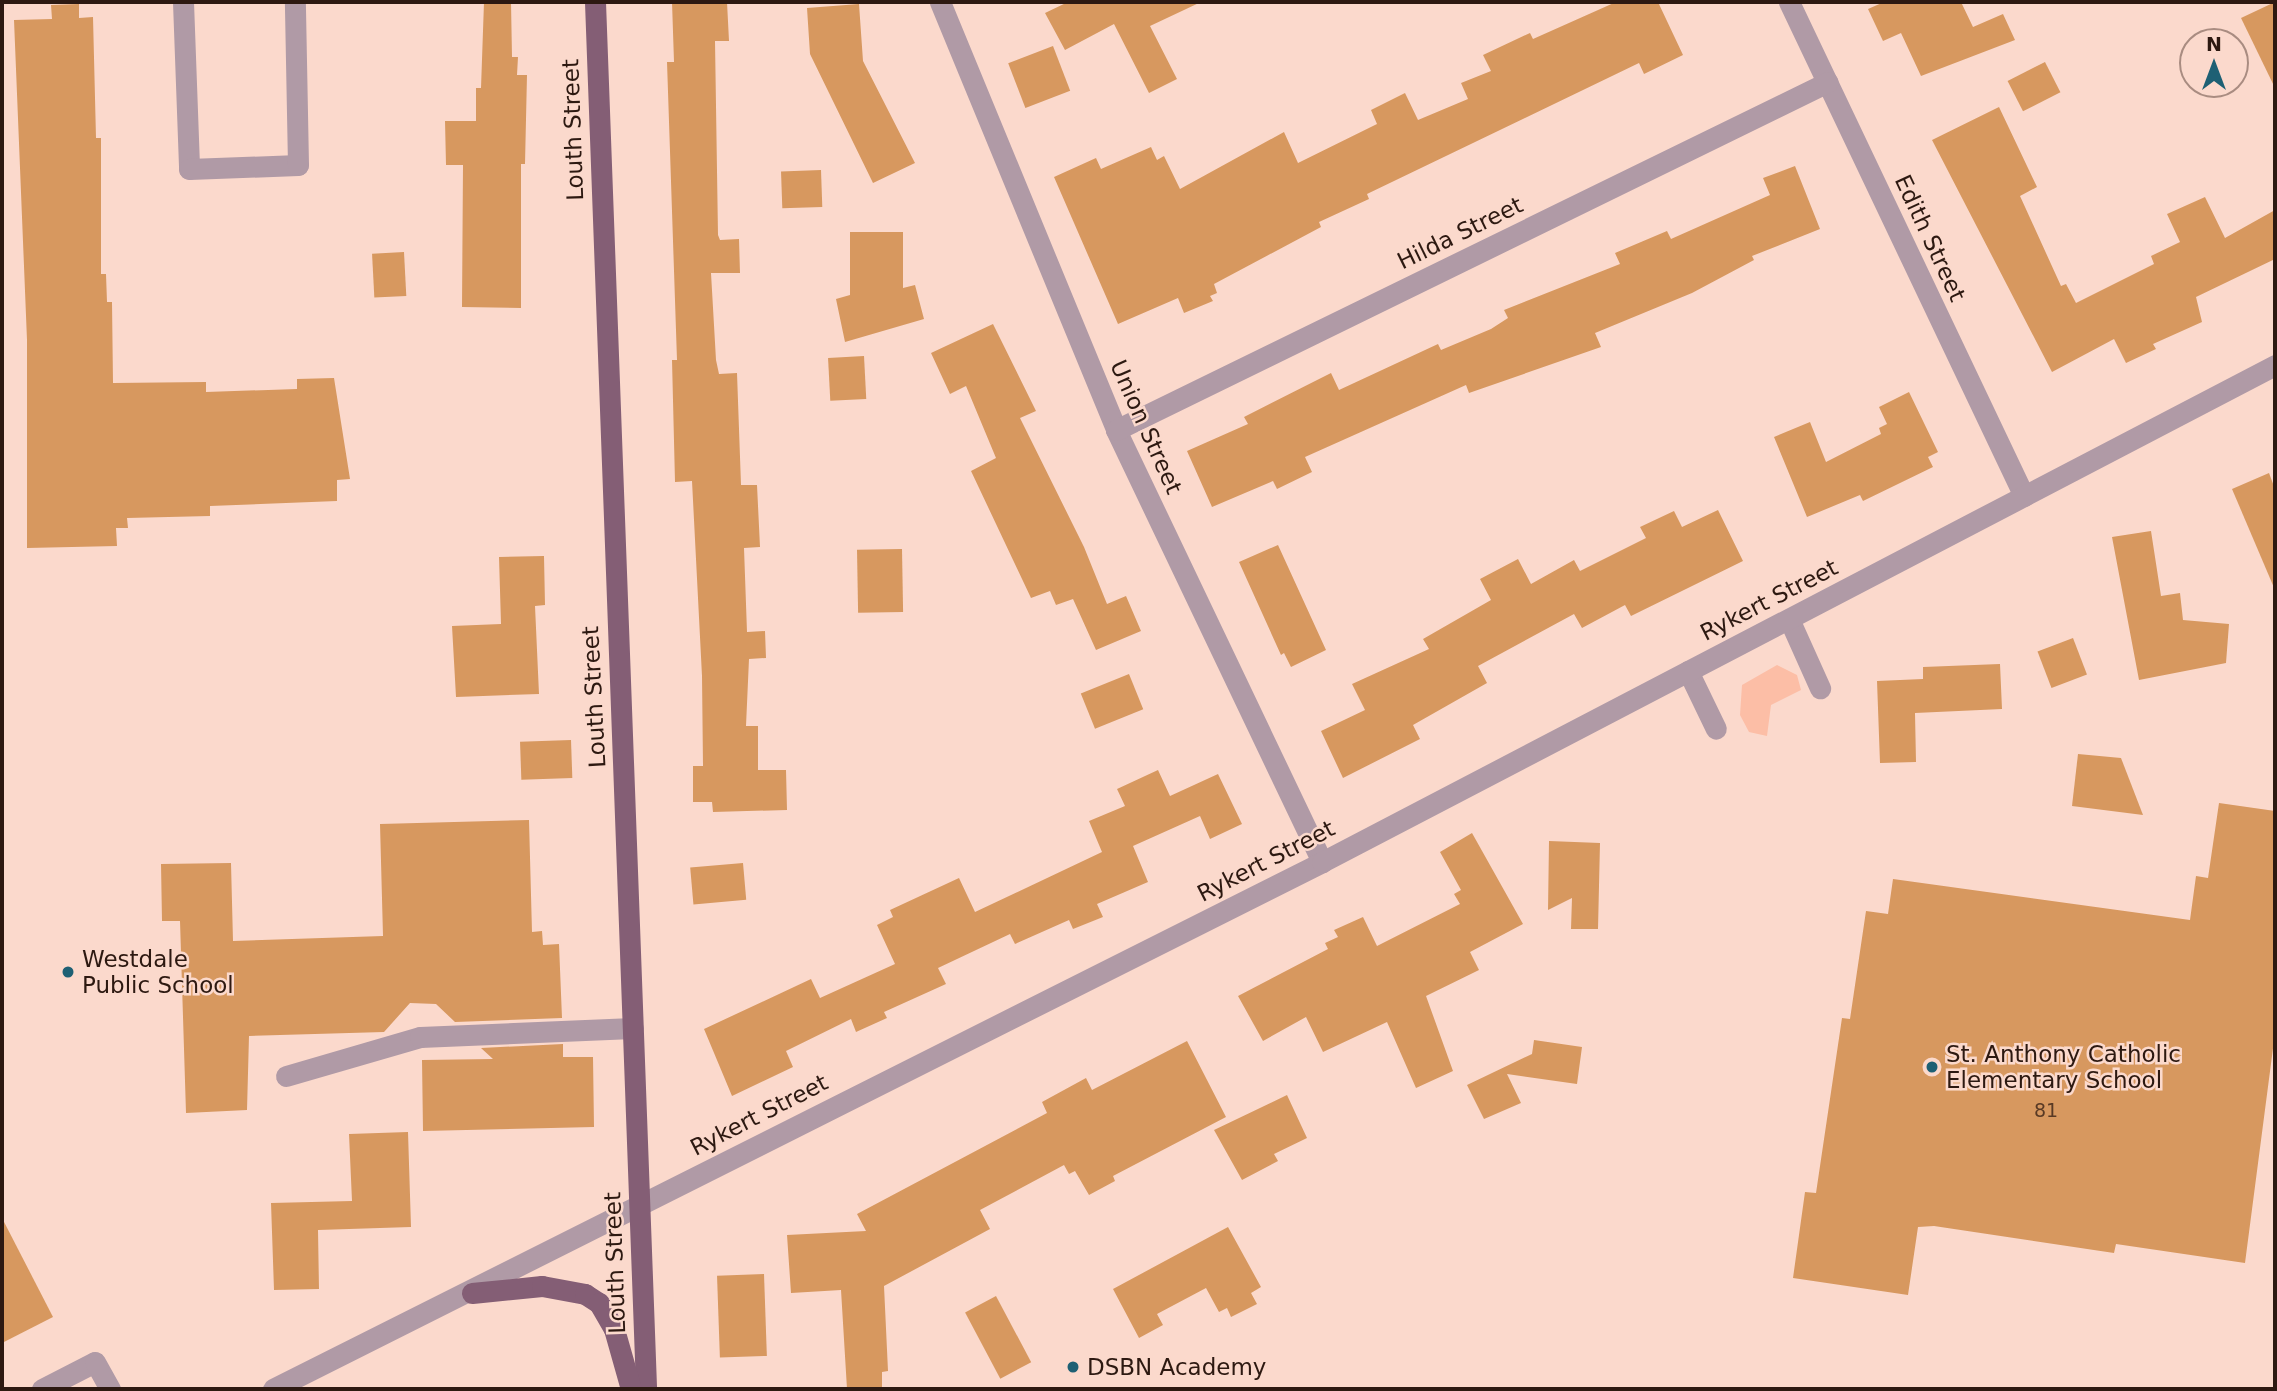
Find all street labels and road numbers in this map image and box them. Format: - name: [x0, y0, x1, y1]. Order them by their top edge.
- street label: Louth Street: [557, 59, 589, 201]
- street label: Edith Street: [1889, 170, 1971, 306]
- street label: Hilda Street: [1393, 191, 1527, 275]
- street label: Union Street: [1104, 356, 1188, 498]
- street label: Rykert Street: [1696, 554, 1842, 646]
- street label: Louth Street: [577, 625, 611, 769]
- street label: Rykert Street: [1193, 815, 1339, 907]
- street label: Rykert Street: [686, 1069, 832, 1161]
- street label: Louth Street: [599, 1192, 631, 1334]

